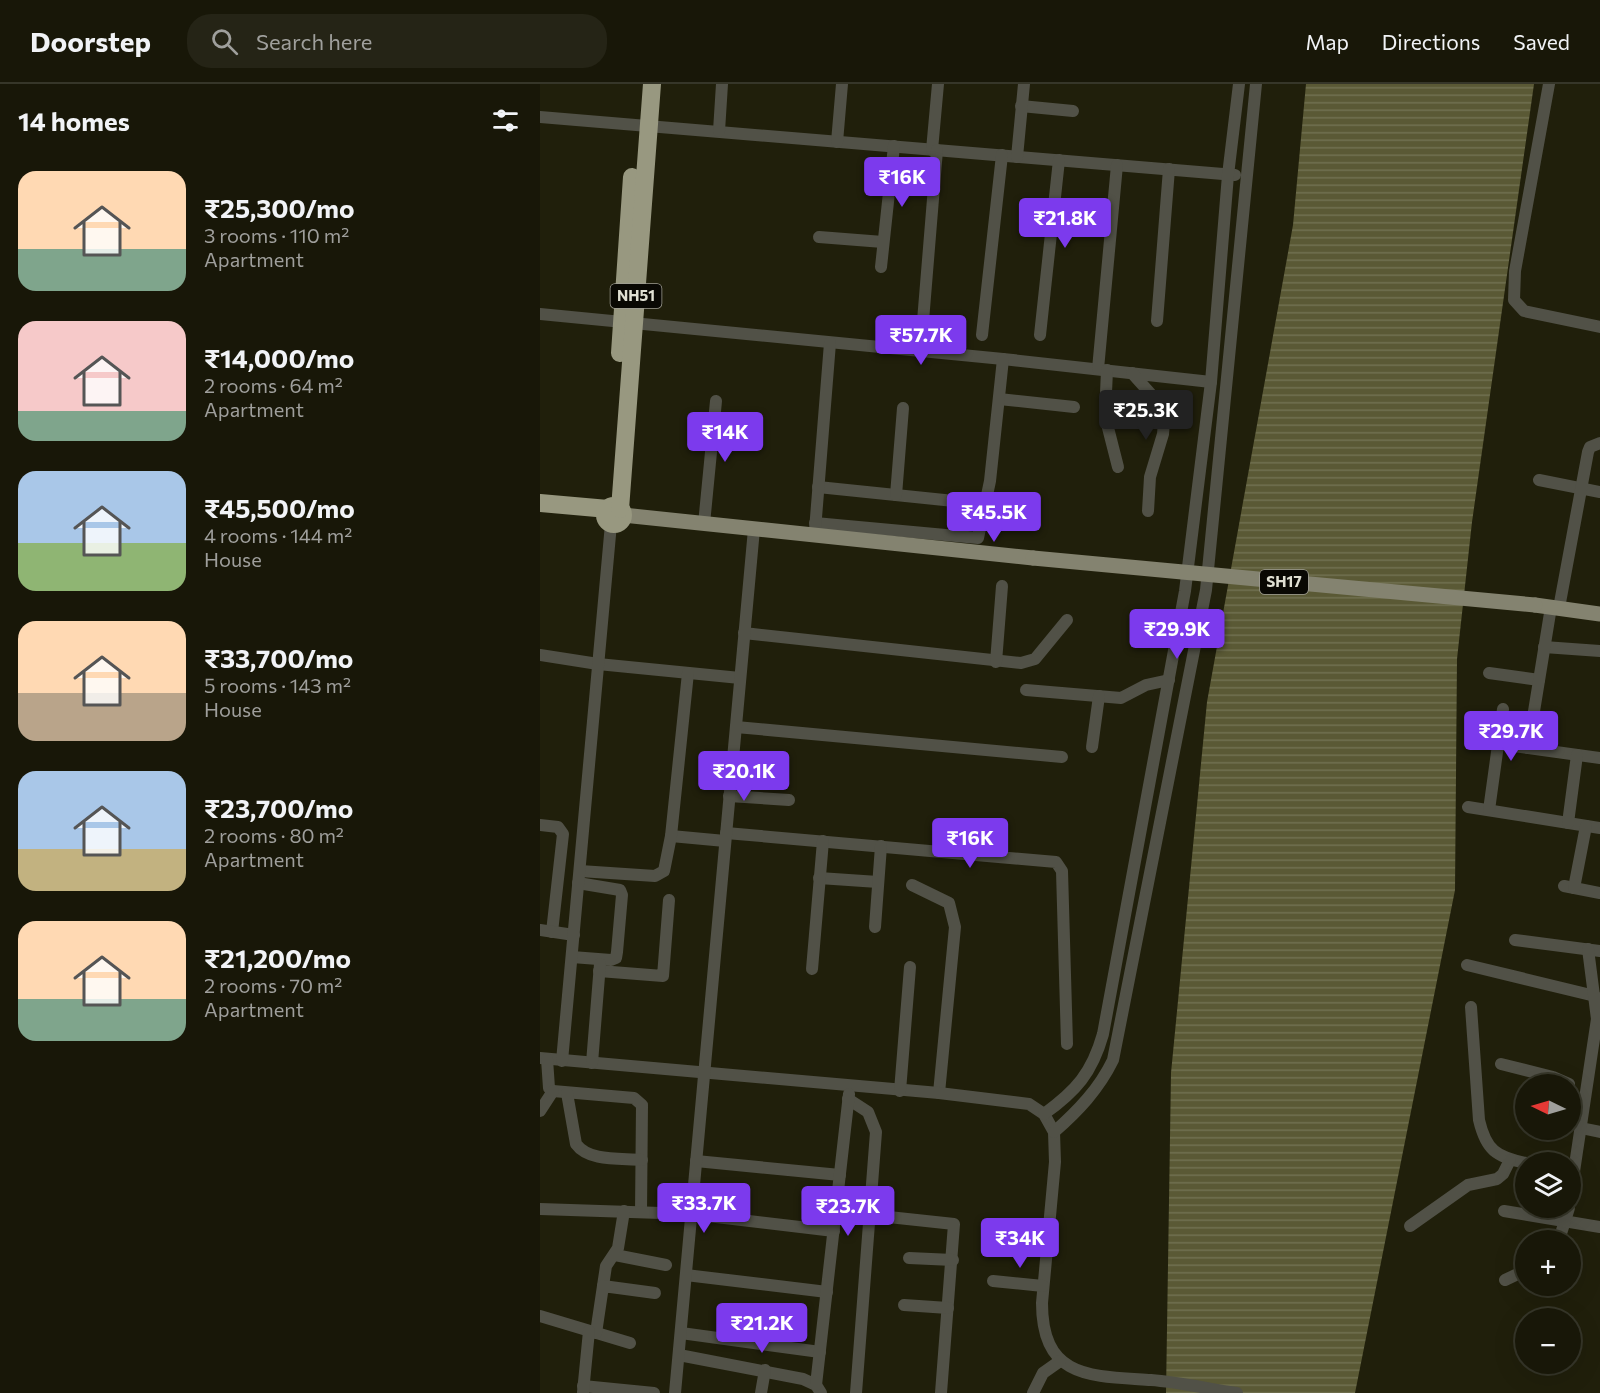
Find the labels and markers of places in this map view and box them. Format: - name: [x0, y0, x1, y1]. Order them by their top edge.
- pin: ₹16K: [866, 157, 938, 208]
- pin: ₹21.8K: [1016, 198, 1114, 249]
- pin: ₹57.7K: [872, 315, 970, 366]
- pin: ₹25.3K: [1097, 390, 1195, 441]
- pin: ₹14K: [689, 412, 761, 463]
- pin: ₹45.5K: [945, 492, 1043, 543]
- pin: ₹29.9K: [1128, 609, 1226, 660]
- pin: ₹29.7K: [1462, 711, 1560, 762]
- pin: ₹20.1K: [695, 751, 793, 802]
- pin: ₹16K: [934, 818, 1006, 869]
- pin: ₹33.7K: [655, 1183, 753, 1234]
- pin: ₹23.7K: [799, 1186, 897, 1237]
- pin: ₹34K: [984, 1218, 1056, 1269]
- pin: ₹21.2K: [713, 1303, 811, 1354]

